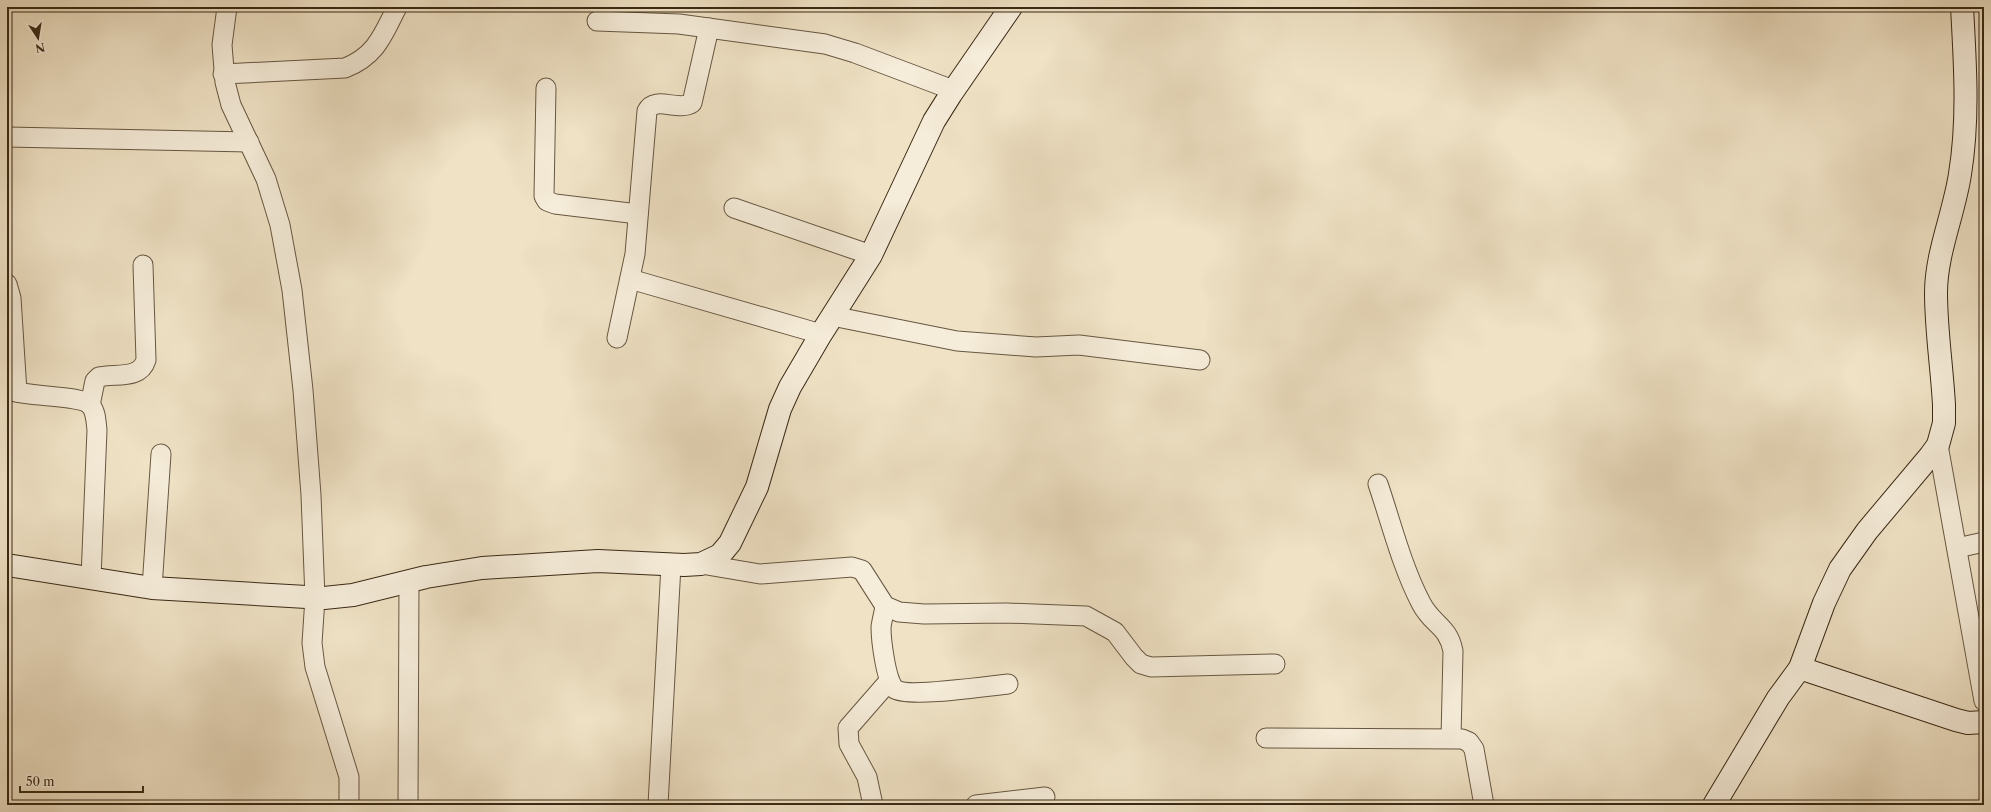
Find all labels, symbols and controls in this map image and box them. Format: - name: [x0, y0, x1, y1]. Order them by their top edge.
- north arrow: [18, 18, 58, 58]
- text: N: [34, 40, 46, 56]
- scale bar: [20, 768, 143, 794]
- text: 50 m: [26, 774, 55, 789]

